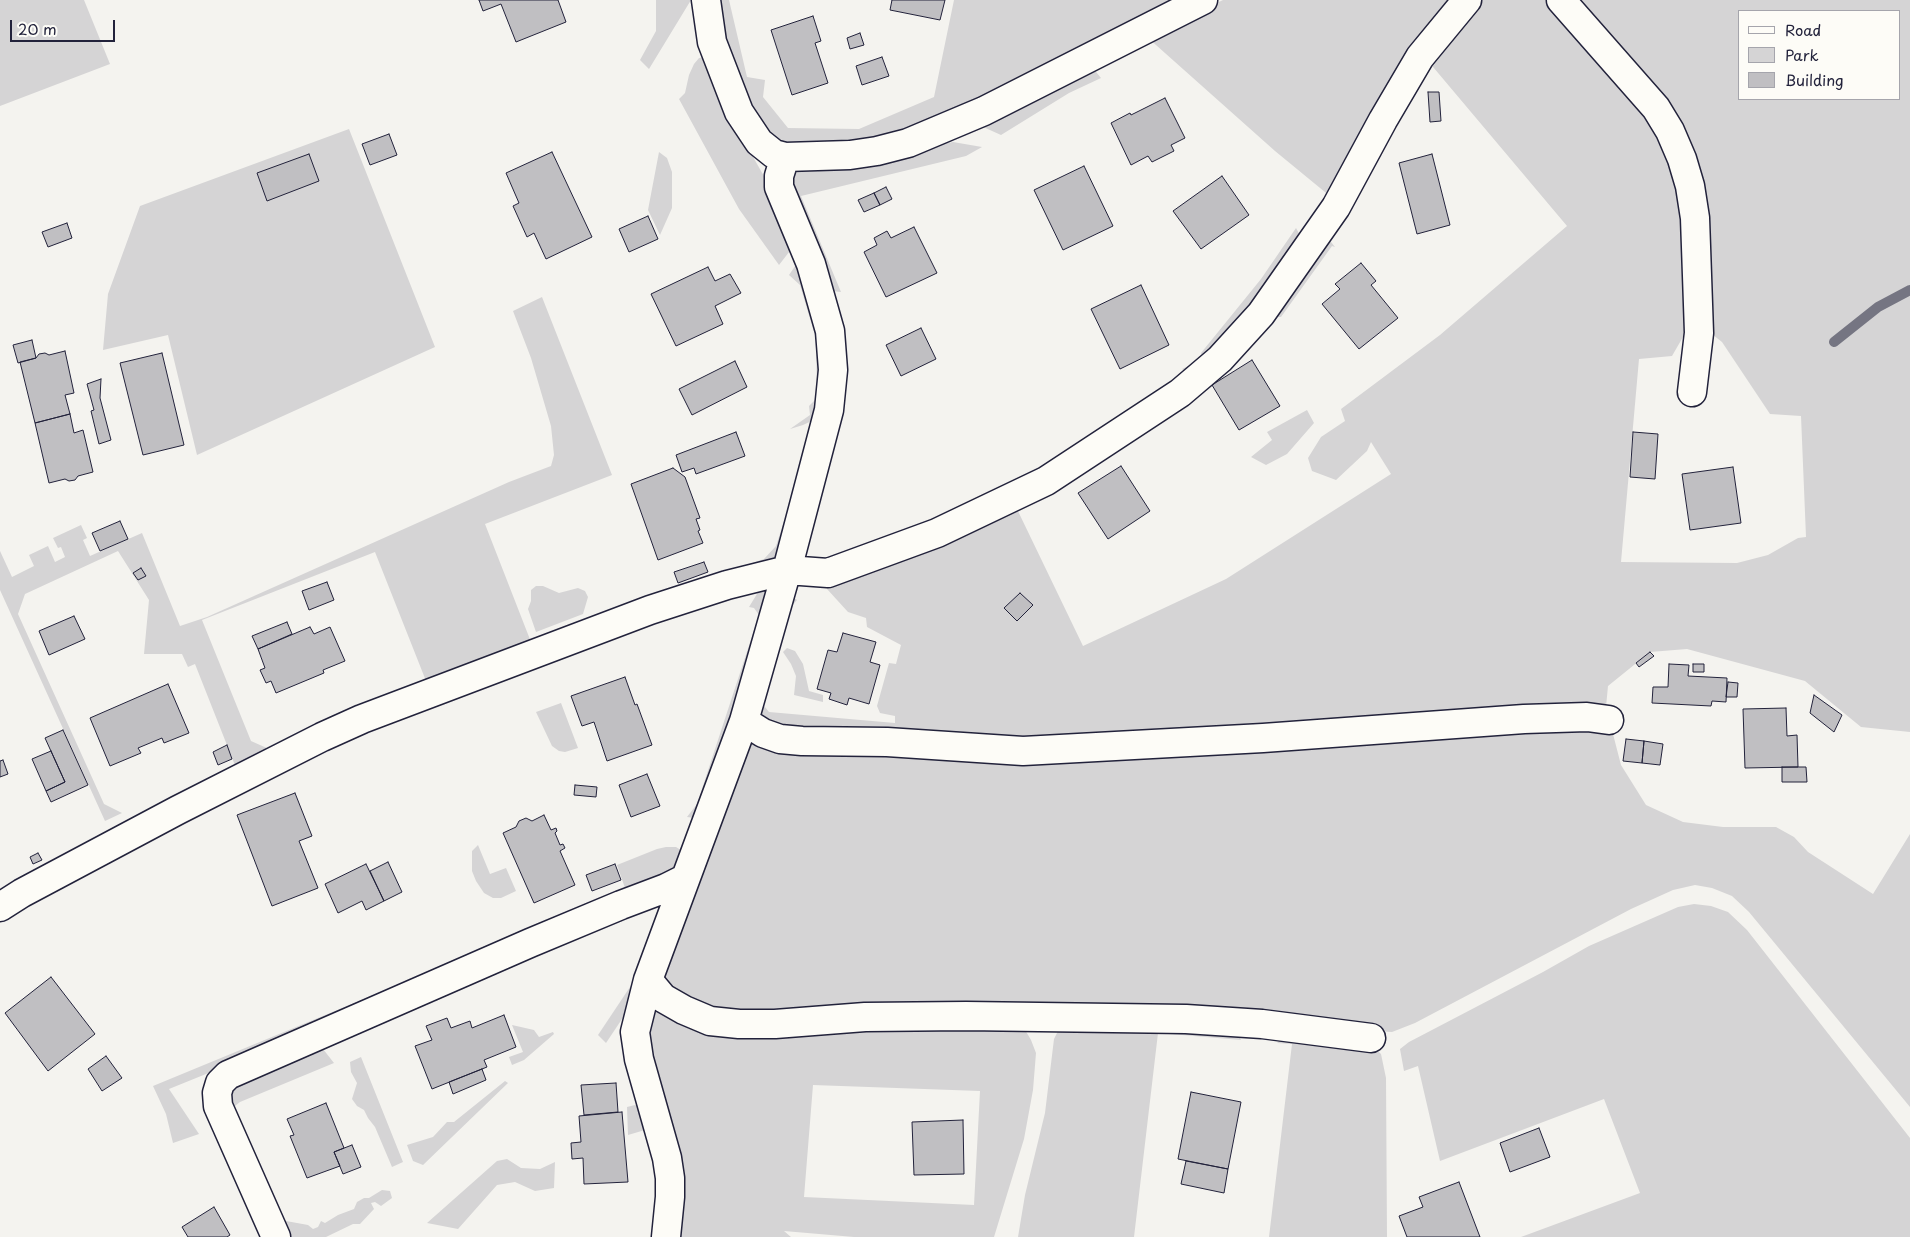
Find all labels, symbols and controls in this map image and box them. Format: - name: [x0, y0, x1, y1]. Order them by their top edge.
- scale bar: [12, 10, 118, 42]
- legend: [1738, 10, 1900, 100]
- text: 20 m: [18, 17, 57, 40]
- text: Road: [1785, 18, 1821, 41]
- text: Park: [1785, 43, 1819, 66]
- text: Building: [1785, 68, 1844, 91]

